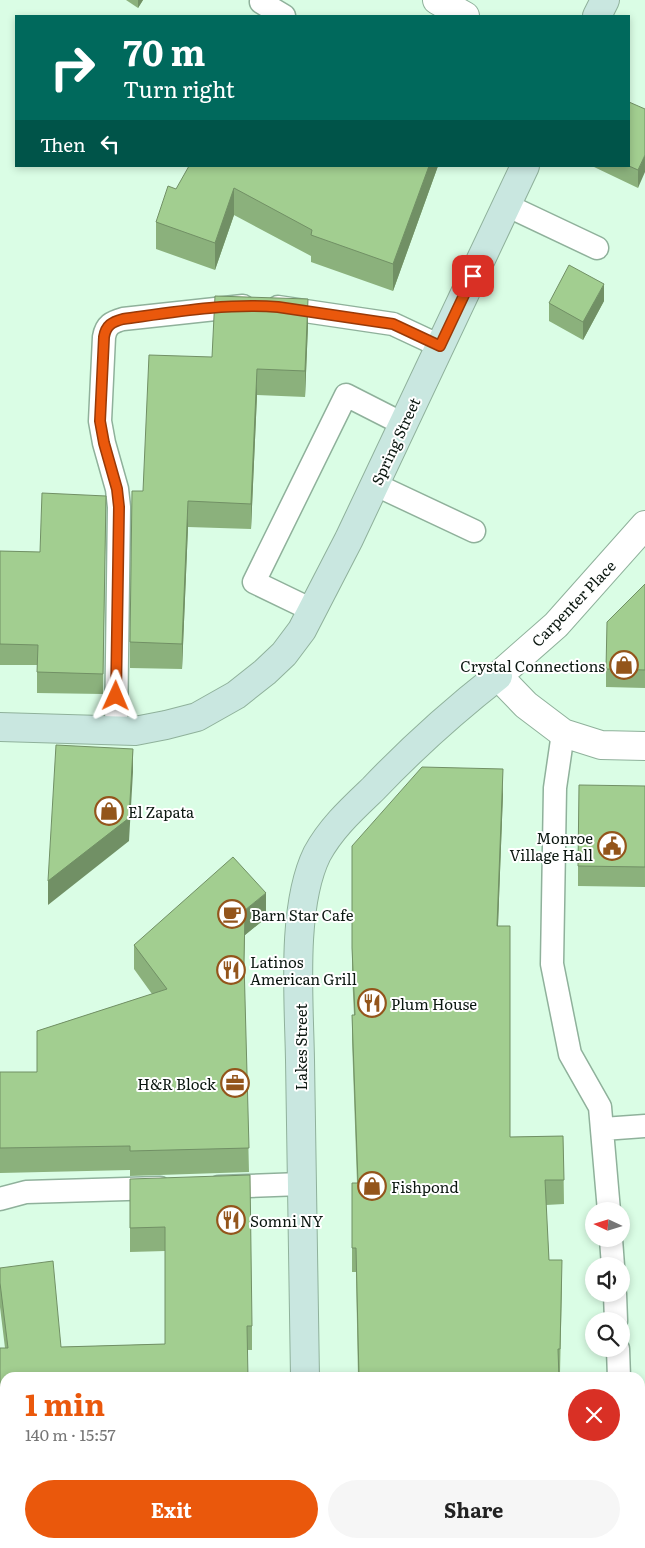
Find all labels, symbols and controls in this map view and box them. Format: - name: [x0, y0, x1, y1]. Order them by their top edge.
- text: 70 m: [123, 25, 205, 77]
- icon: right: [40, 35, 105, 100]
- text: Turn right: [123, 72, 235, 105]
- text: Then: [40, 130, 86, 158]
- icon: left: [96, 130, 124, 158]
- pin: [452, 255, 494, 297]
- icon: arrive: [459, 262, 487, 290]
- street label: Spring Street: [365, 393, 425, 489]
- street label: Carpenter Place: [526, 554, 621, 652]
- shop icon: Crystal Connections: [609, 650, 639, 680]
- place label: Crystal Connections: [460, 654, 605, 677]
- position arrow: [89, 669, 141, 721]
- shop icon: El Zapata: [94, 796, 124, 826]
- place label: El Zapata: [128, 800, 195, 823]
- place label: Monroe Village Hall: [509, 826, 593, 866]
- public building icon: Monroe Village Hall: [597, 831, 627, 861]
- cafe icon: Barn Star Cafe: [217, 899, 247, 929]
- place label: Barn Star Cafe: [251, 903, 354, 926]
- place label: Latinos American Grill: [250, 950, 357, 990]
- restaurant icon: Latinos American Grill: [216, 955, 246, 985]
- restaurant icon: Plum House: [357, 988, 387, 1018]
- place label: Plum House: [391, 992, 477, 1015]
- street label: Lakes Street: [289, 1004, 312, 1090]
- office icon: H&R Block: [220, 1068, 250, 1098]
- place label: H&R Block: [137, 1072, 217, 1095]
- shop icon: Fishpond: [357, 1171, 387, 1201]
- place label: Fishpond: [391, 1175, 459, 1198]
- north arrow: [585, 1202, 630, 1248]
- map controls: [585, 1202, 630, 1357]
- restaurant icon: Somni NY: [216, 1205, 246, 1235]
- place label: Somni NY: [250, 1209, 323, 1232]
- button: sound: [585, 1257, 630, 1302]
- button: search: [585, 1312, 630, 1357]
- text: 1 min: [25, 1381, 105, 1425]
- button: close: [568, 1389, 620, 1441]
- text: 140 m · 15:57: [25, 1422, 116, 1446]
- button: Exit: [25, 1480, 318, 1538]
- button: Share: [328, 1480, 620, 1538]

